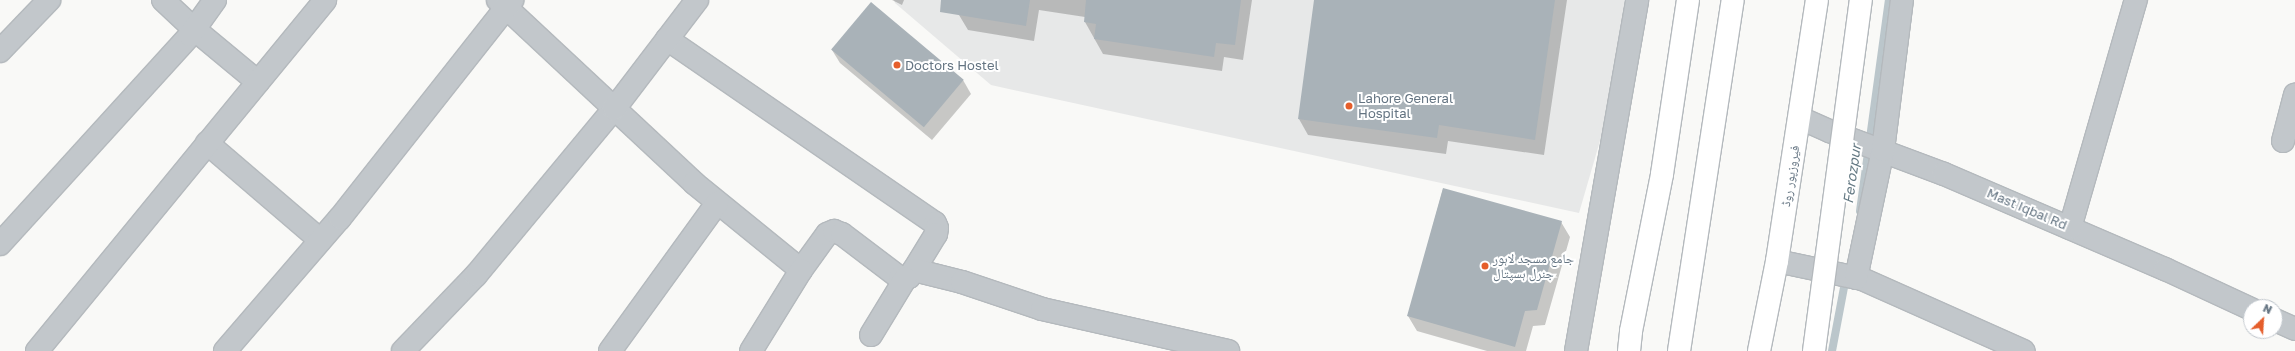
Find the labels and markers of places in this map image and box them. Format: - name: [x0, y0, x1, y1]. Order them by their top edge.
- place label: Doctors Hostel: [905, 57, 999, 73]
- marker: Doctors Hostel: [892, 60, 902, 70]
- place label: Lahore General Hospital: [1358, 91, 1453, 122]
- marker: Lahore General Hospital: [1343, 100, 1355, 112]
- place label: جامع مسجد لاہور جنرل ہسپتال: [1493, 251, 1574, 282]
- marker: جامع مسجد لاہور جنرل ہسپتال: [1480, 261, 1490, 271]

